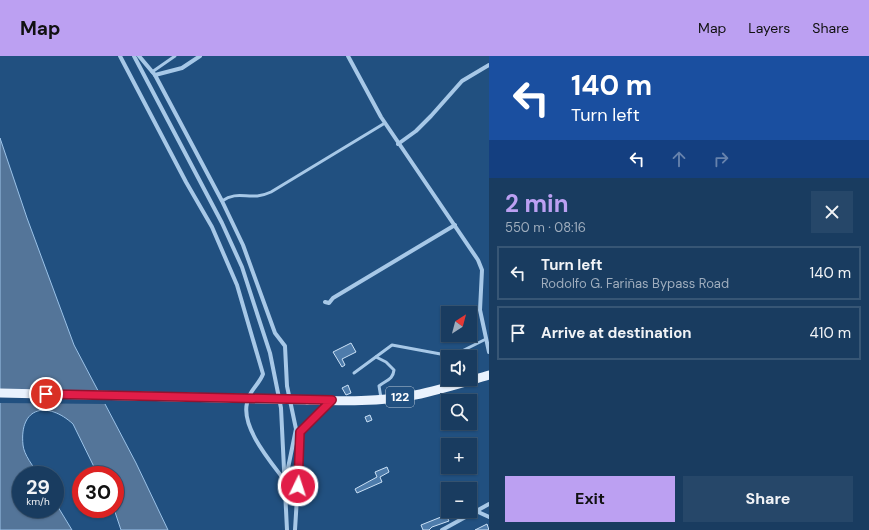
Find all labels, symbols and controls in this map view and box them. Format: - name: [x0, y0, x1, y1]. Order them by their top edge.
- text: Map: [20, 16, 60, 41]
- text: Map: [698, 19, 726, 37]
- text: Layers: [748, 19, 790, 37]
- text: Share: [812, 19, 849, 37]
- text: 140 m: [571, 67, 652, 104]
- icon: left: [505, 72, 557, 124]
- text: Turn left: [571, 103, 640, 127]
- icon: left: [626, 148, 648, 170]
- icon: ahead: [668, 148, 690, 170]
- icon: right: [710, 148, 732, 170]
- text: 2 min: [505, 188, 568, 219]
- button: close: [811, 191, 853, 233]
- text: 550 m · 08:16: [505, 219, 586, 236]
- text: Turn left: [541, 255, 602, 275]
- icon: left: [507, 262, 529, 284]
- text: 140 m: [810, 263, 851, 283]
- text: Rodolfo G. Fariñas Bypass Road: [541, 275, 729, 292]
- north arrow: [441, 306, 477, 342]
- map controls: [441, 306, 477, 518]
- icon: arrive: [507, 322, 529, 344]
- text: Arrive at destination: [541, 323, 692, 343]
- text: 410 m: [810, 323, 851, 343]
- button: sound: [441, 350, 477, 386]
- pin: [29, 377, 63, 411]
- icon: arrive: [35, 383, 57, 405]
- road number: 122: [386, 387, 414, 407]
- button: search: [441, 394, 477, 430]
- button: +: [441, 438, 477, 474]
- position arrow: [277, 465, 319, 507]
- speed limit sign: 30: [72, 466, 124, 518]
- text: 29: [26, 474, 50, 500]
- button: Exit: [505, 476, 675, 522]
- button: Share: [683, 476, 853, 522]
- button: −: [441, 482, 477, 518]
- text: km/h: [26, 495, 50, 508]

